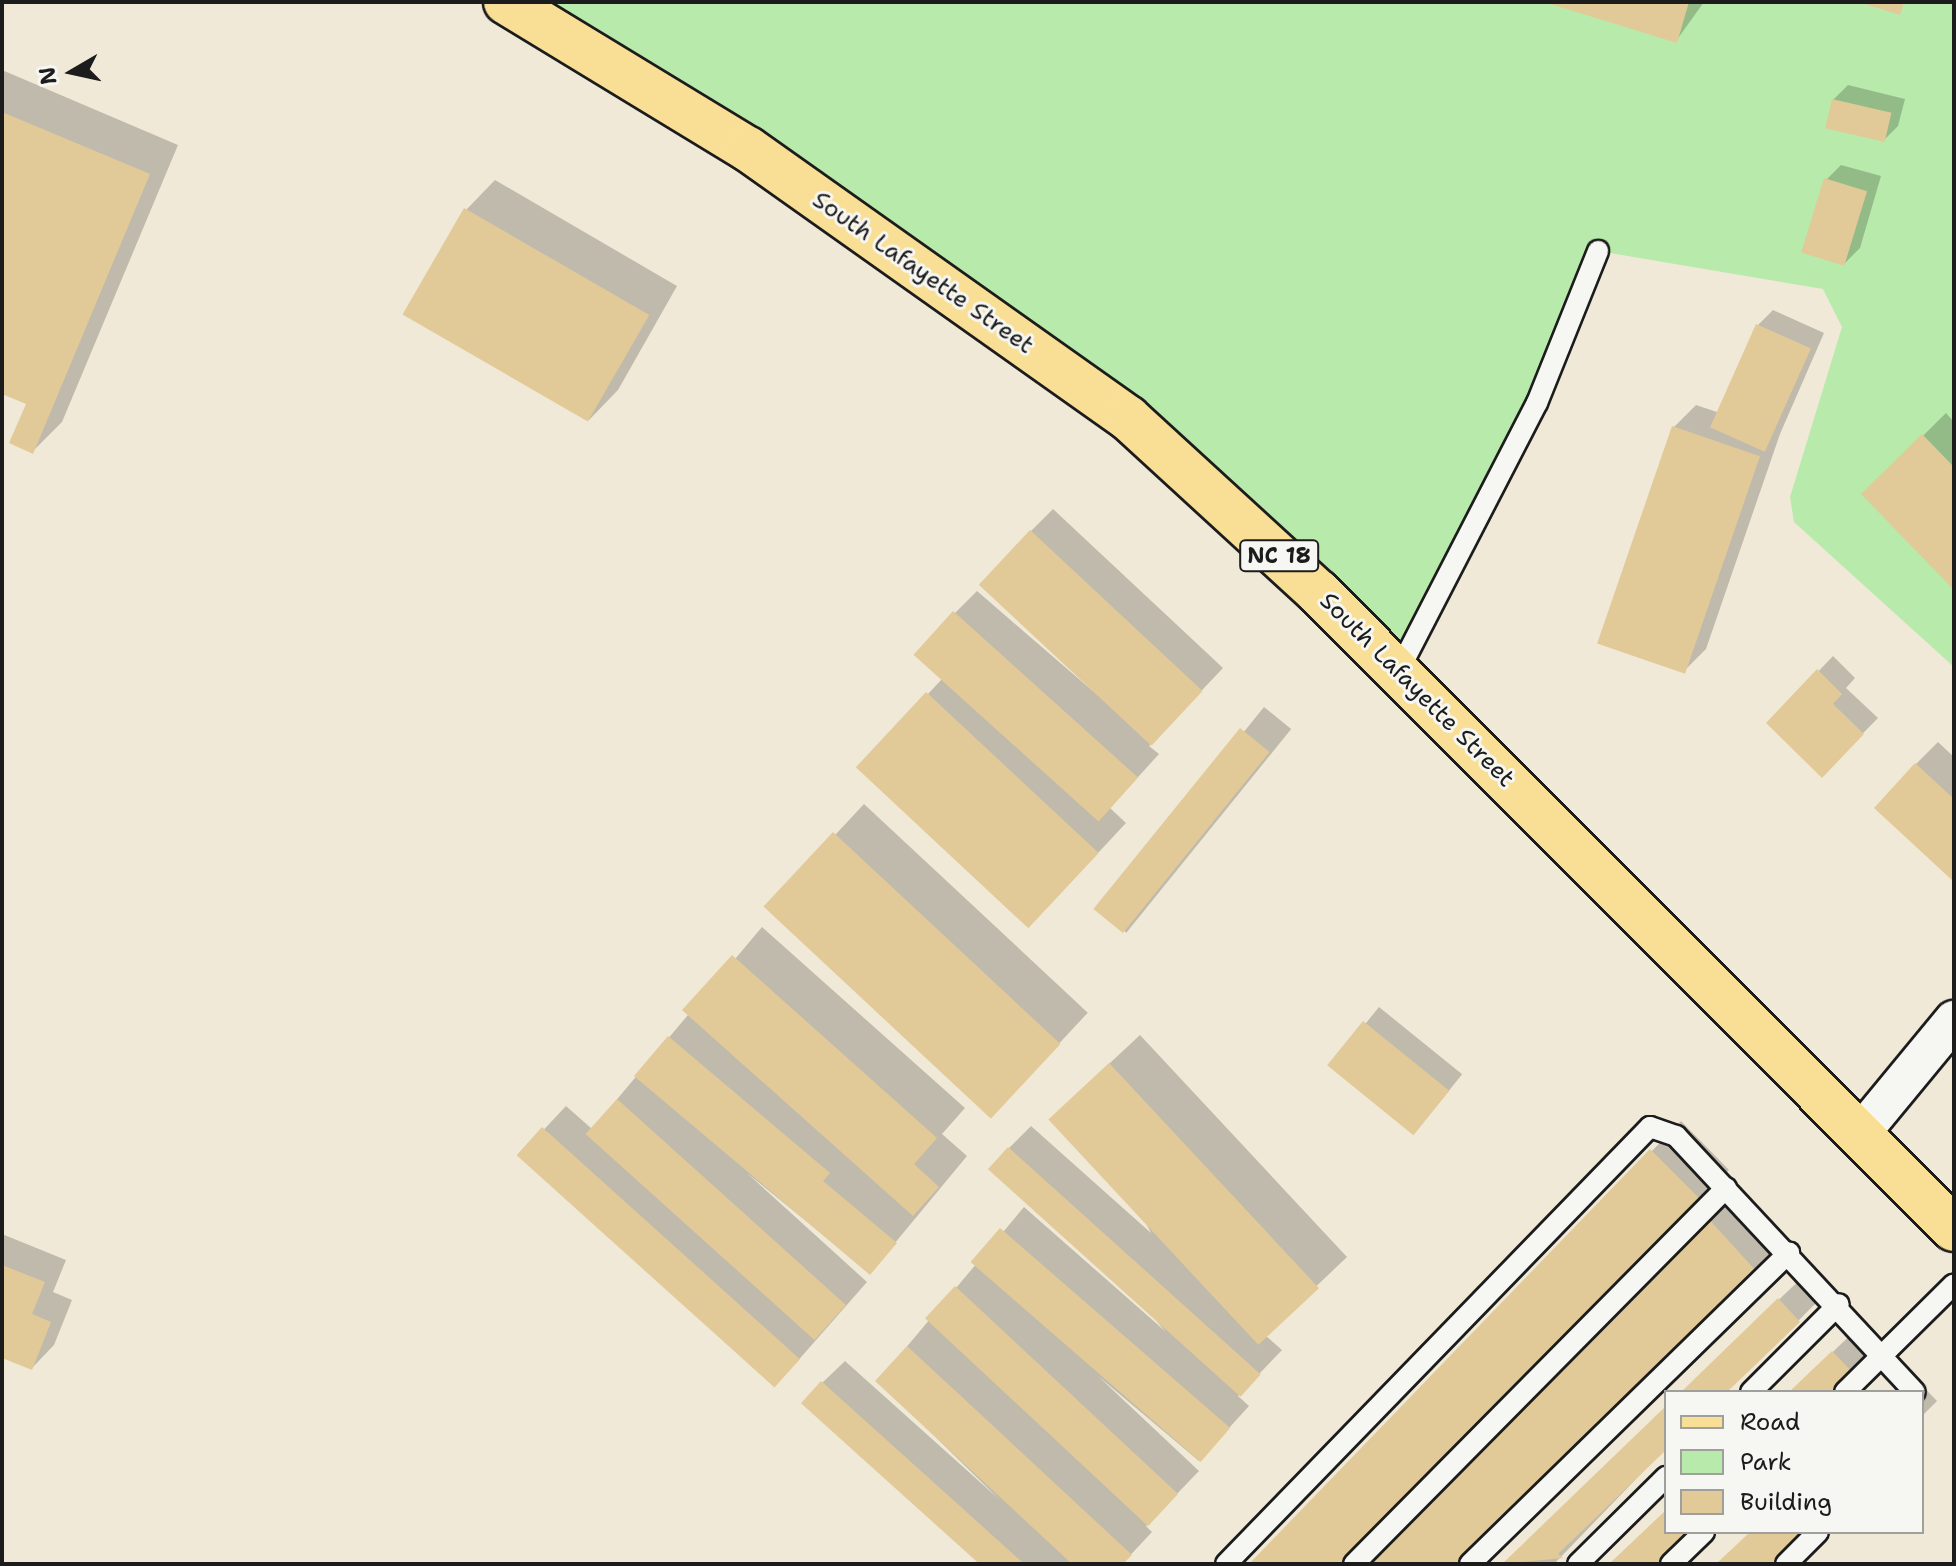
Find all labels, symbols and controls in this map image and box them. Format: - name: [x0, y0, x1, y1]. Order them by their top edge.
- north arrow: [32, 32, 112, 112]
- text: N: [32, 65, 63, 87]
- street label: South Lafayette Street: [807, 186, 1039, 360]
- road number: NC 18: [1239, 538, 1319, 574]
- street label: South Lafayette Street: [1314, 587, 1520, 793]
- legend: [1664, 1390, 1924, 1534]
- text: Road: [1740, 1406, 1800, 1438]
- text: Park: [1740, 1446, 1792, 1478]
- text: Building: [1740, 1486, 1832, 1518]

